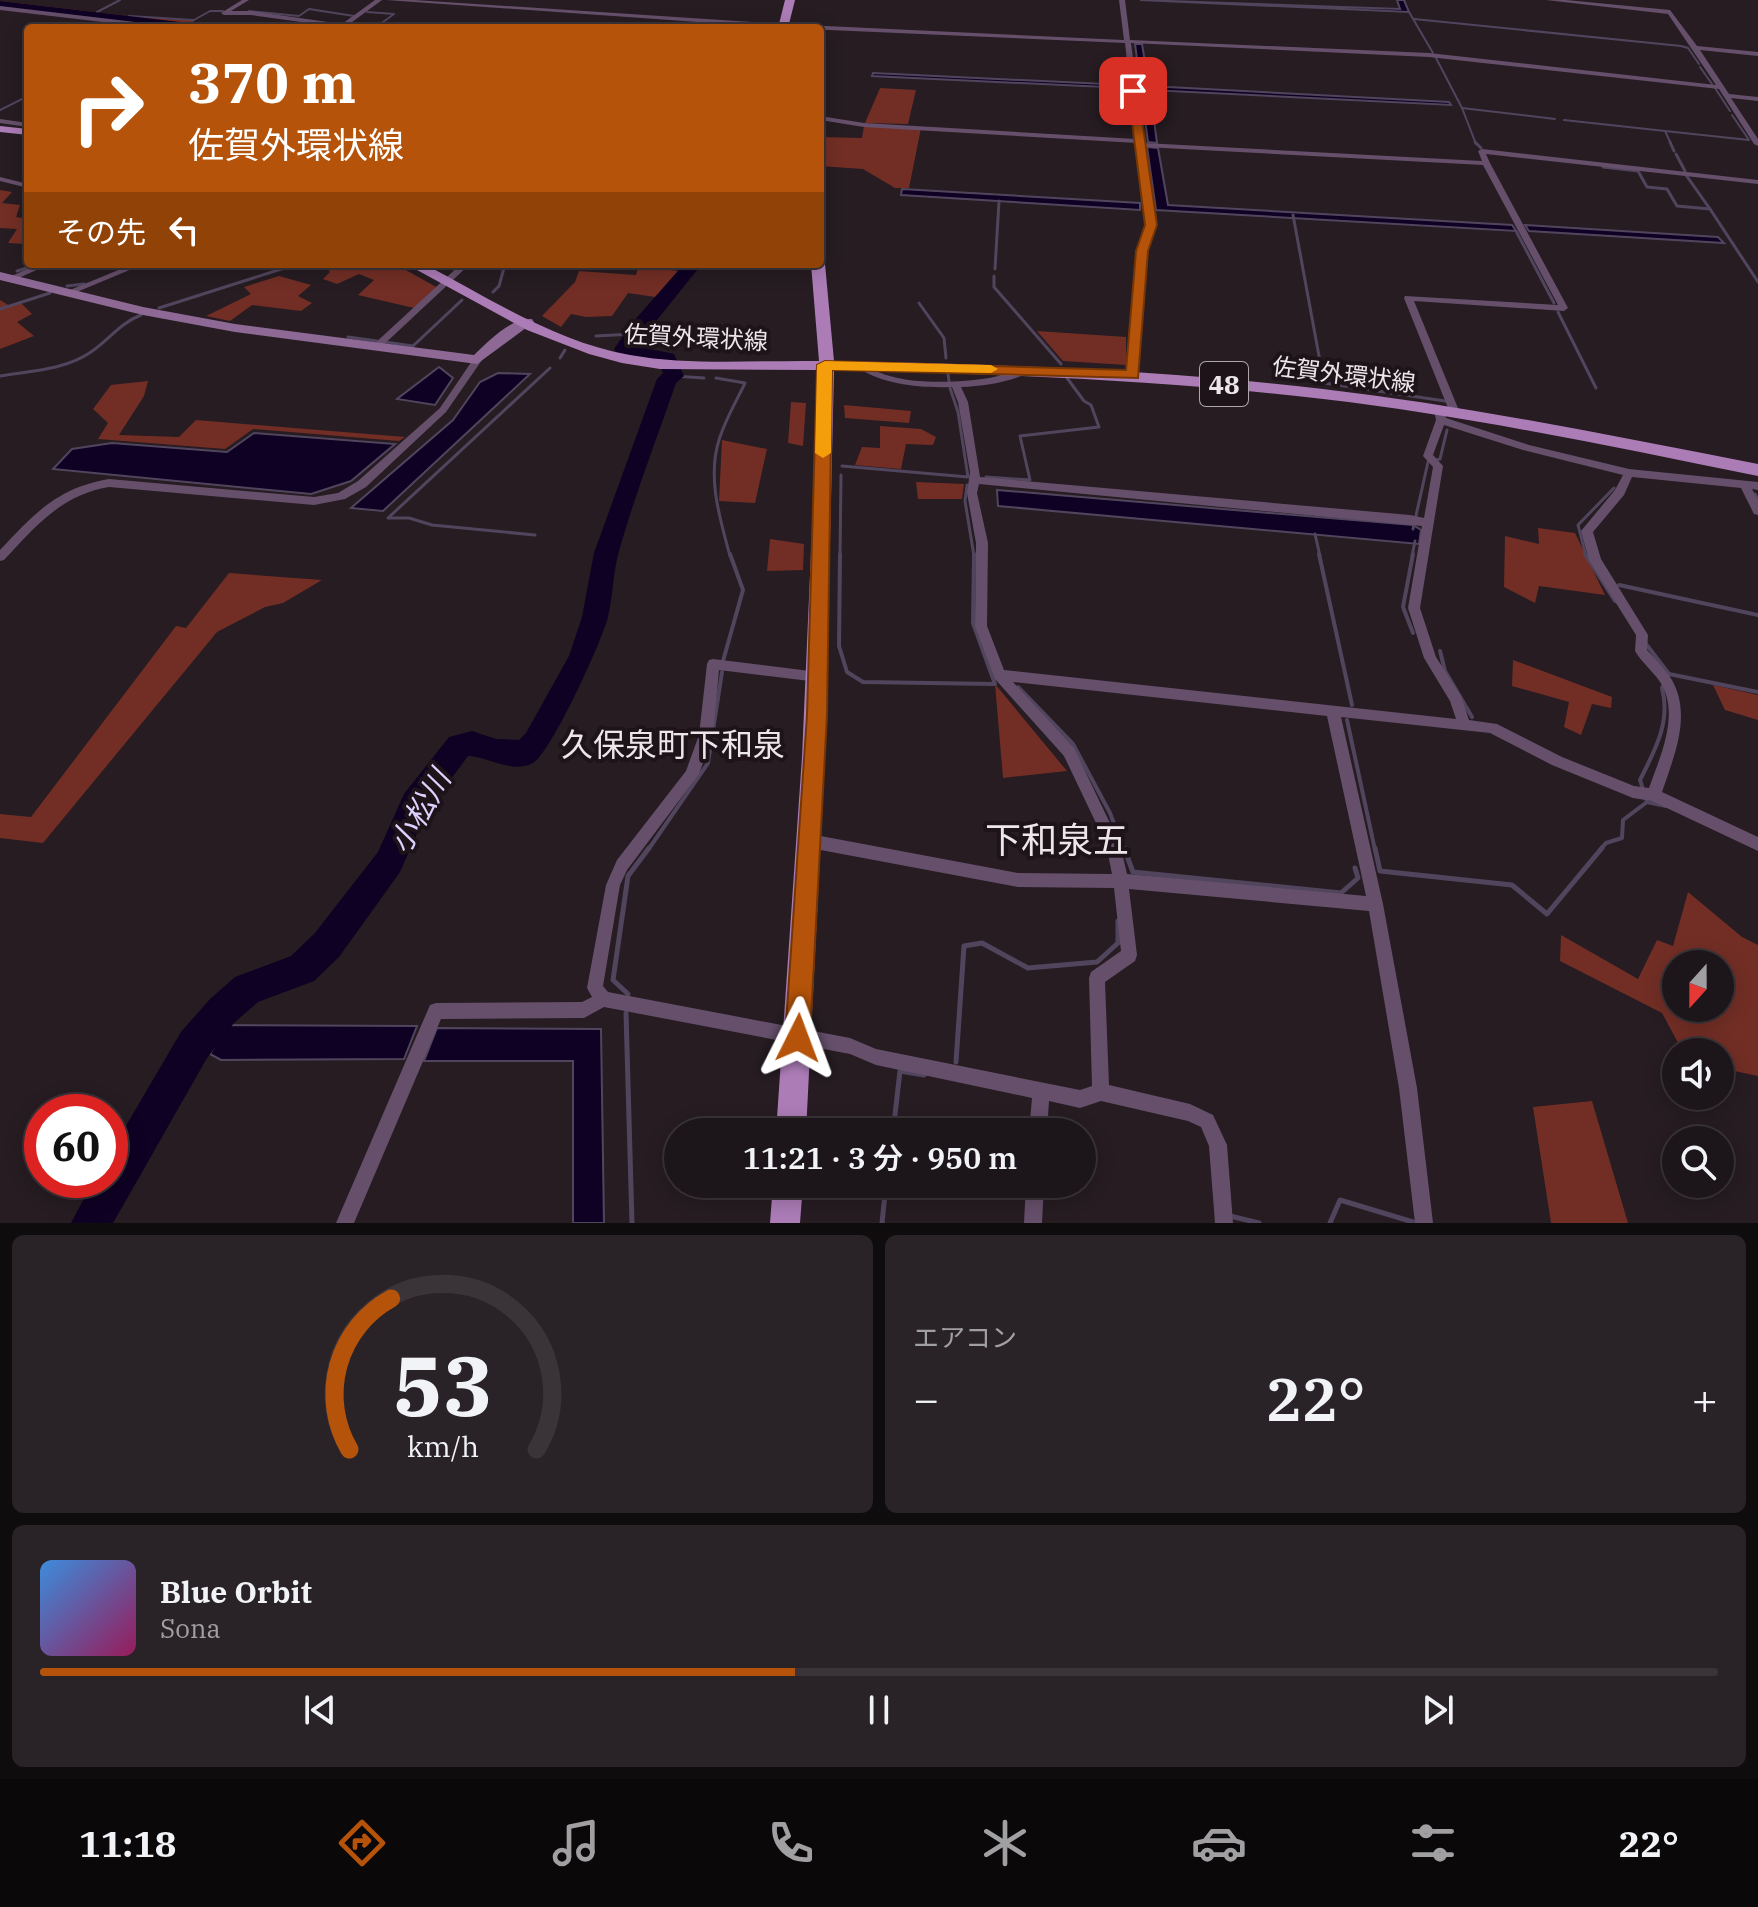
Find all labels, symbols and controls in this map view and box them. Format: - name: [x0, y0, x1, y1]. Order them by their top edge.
- text: 370 m: [188, 46, 356, 118]
- icon: right: [56, 56, 160, 160]
- pin: [1099, 57, 1167, 125]
- icon: arrive: [1111, 69, 1155, 113]
- text: 佐賀外環状線: [188, 121, 404, 168]
- icon: left: [162, 208, 206, 252]
- text: その先: [56, 212, 146, 251]
- street label: 佐賀外環状線: [623, 317, 769, 357]
- street label: 佐賀外環状線: [1271, 349, 1417, 399]
- road number: 48: [1200, 362, 1248, 406]
- district label: 久保泉町下和泉: [561, 723, 785, 765]
- water label: 小松川: [380, 760, 460, 860]
- district label: 下和泉五: [985, 816, 1129, 863]
- north arrow: [1662, 950, 1734, 1022]
- map controls: [1662, 950, 1734, 1198]
- position arrow: [756, 996, 840, 1080]
- button: sound: [1662, 1038, 1734, 1110]
- speed limit sign: 60: [24, 1094, 128, 1198]
- button: search: [1662, 1126, 1734, 1198]
- text: 11:21 · 3 分 · 950 m: [743, 1138, 1017, 1177]
- text: エアコン: [913, 1320, 1017, 1354]
- text: 53: [393, 1331, 492, 1439]
- text: 22°: [1265, 1359, 1366, 1438]
- text: −: [913, 1370, 939, 1427]
- text: +: [1692, 1370, 1718, 1427]
- text: km/h: [406, 1428, 479, 1465]
- text: Blue Orbit: [160, 1572, 312, 1611]
- text: Sona: [160, 1611, 221, 1645]
- icon: previous: [298, 1688, 342, 1732]
- icon: pause: [857, 1688, 901, 1732]
- icon: next: [1416, 1688, 1460, 1732]
- icon: directions: [334, 1815, 390, 1871]
- icon: music: [548, 1815, 604, 1871]
- icon: phone: [763, 1815, 819, 1871]
- icon: climate: [977, 1815, 1033, 1871]
- icon: car: [1191, 1815, 1247, 1871]
- icon: filters: [1405, 1815, 1461, 1871]
- text: 11:18: [79, 1820, 176, 1867]
- text: 22°: [1619, 1820, 1679, 1867]

